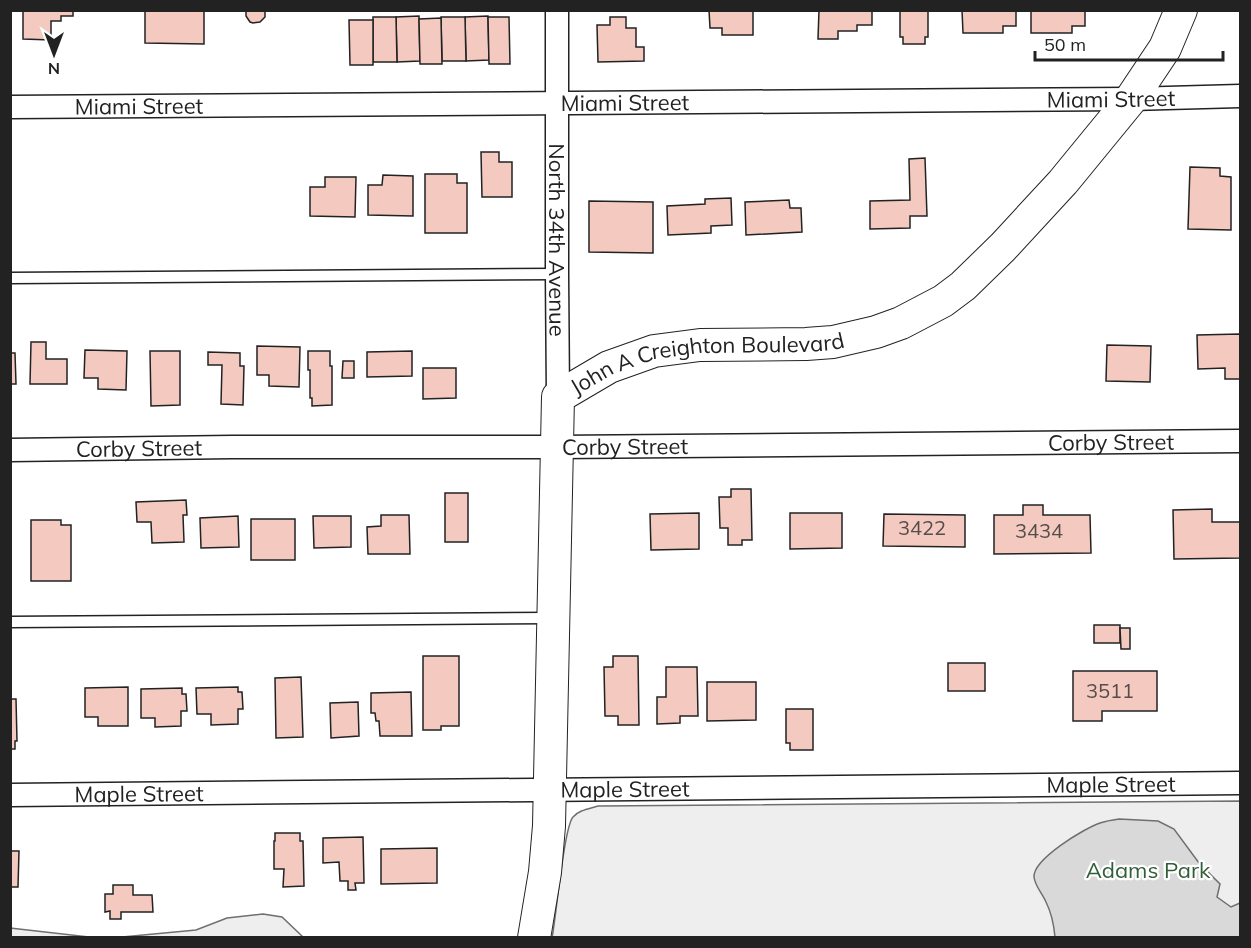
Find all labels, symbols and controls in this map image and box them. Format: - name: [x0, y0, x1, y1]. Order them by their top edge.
- north arrow: [24, 24, 84, 84]
- scale bar: [1035, 24, 1222, 62]
- text: 50 m: [1044, 33, 1086, 56]
- text: N: [48, 59, 60, 79]
- street label: Miami Street: [1047, 84, 1176, 114]
- street label: Miami Street: [561, 88, 690, 117]
- street label: Miami Street: [75, 92, 204, 121]
- street label: North 34th Avenue: [543, 143, 572, 337]
- street label: John A Creighton Boulevard: [565, 326, 847, 401]
- street label: Corby Street: [1048, 428, 1174, 457]
- street label: Corby Street: [562, 432, 688, 461]
- street label: Corby Street: [76, 433, 203, 463]
- house number: 3422: [898, 515, 946, 540]
- house number: 3434: [1015, 518, 1063, 543]
- house number: 3511: [1086, 678, 1134, 703]
- street label: Maple Street: [1046, 770, 1176, 799]
- street label: Maple Street: [560, 774, 690, 804]
- street label: Maple Street: [74, 779, 204, 808]
- park label: Adams Park: [1086, 856, 1211, 884]

